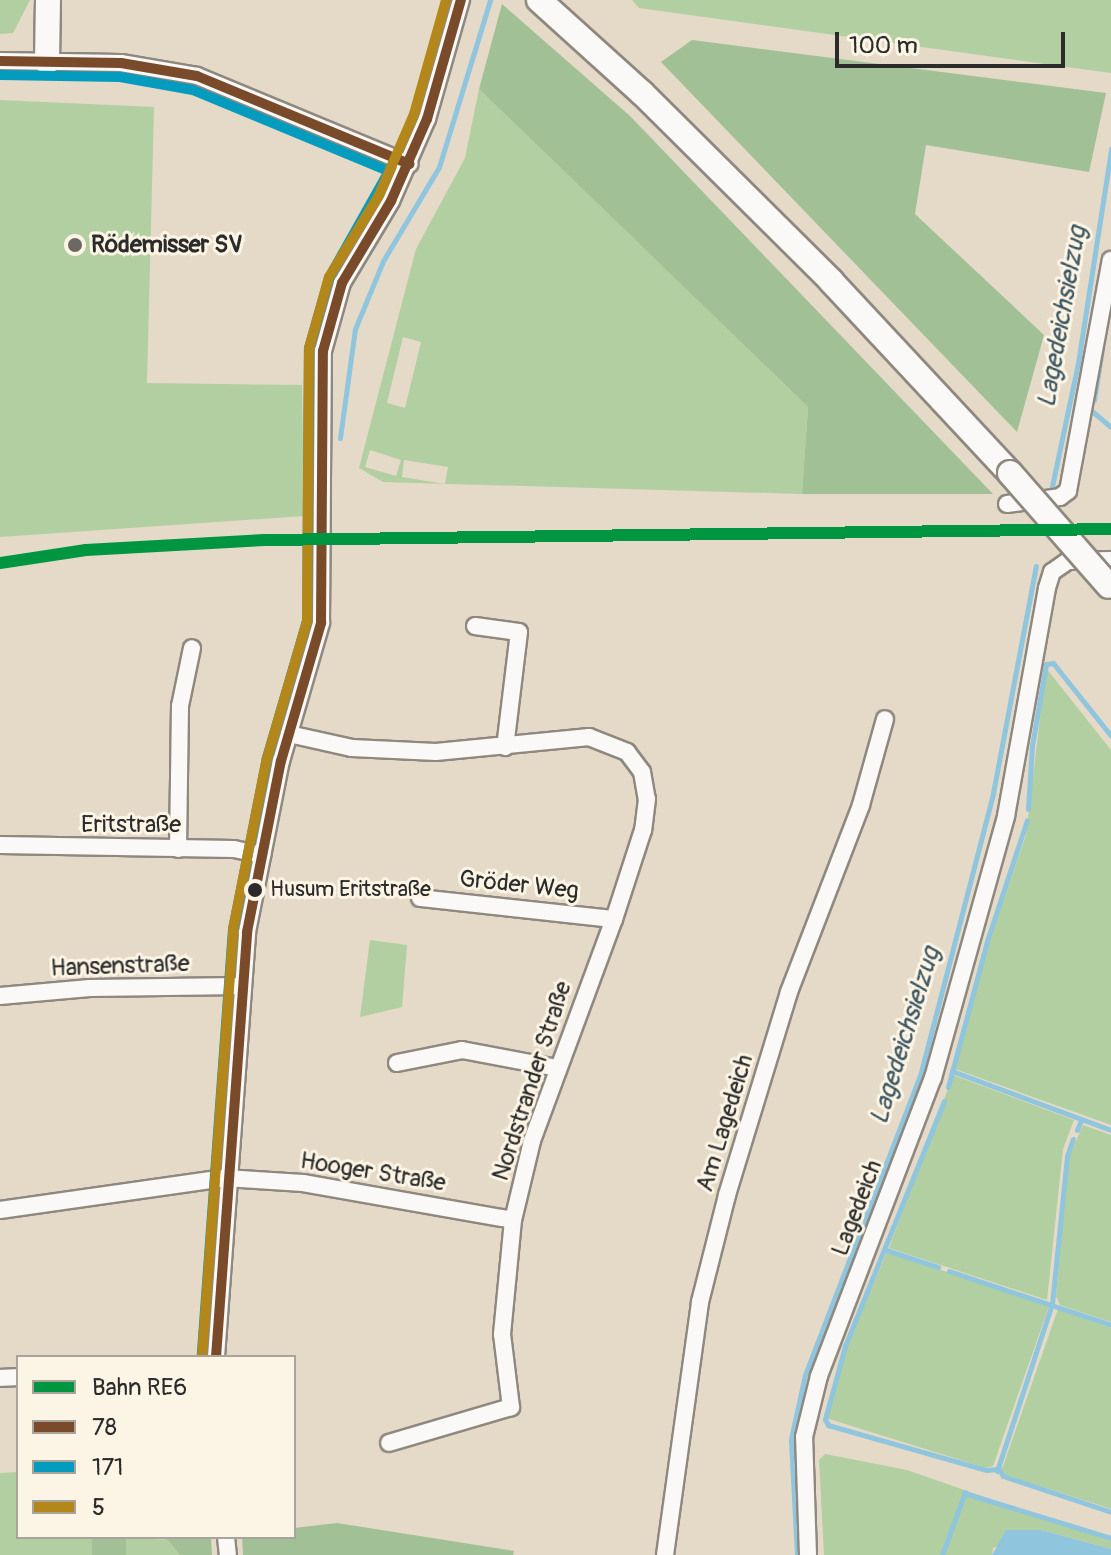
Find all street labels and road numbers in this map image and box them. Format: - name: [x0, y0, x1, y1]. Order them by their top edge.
- street label: Eritstraße: [81, 811, 181, 839]
- street label: Gröder Weg: [458, 864, 580, 906]
- street label: Hansenstraße: [50, 949, 190, 983]
- street label: Nordstrander Straße: [486, 978, 578, 1184]
- street label: Am Lagedeich: [691, 1051, 759, 1195]
- street label: Hooger Straße: [298, 1146, 448, 1198]
- street label: Lagedeich: [826, 1156, 888, 1260]

